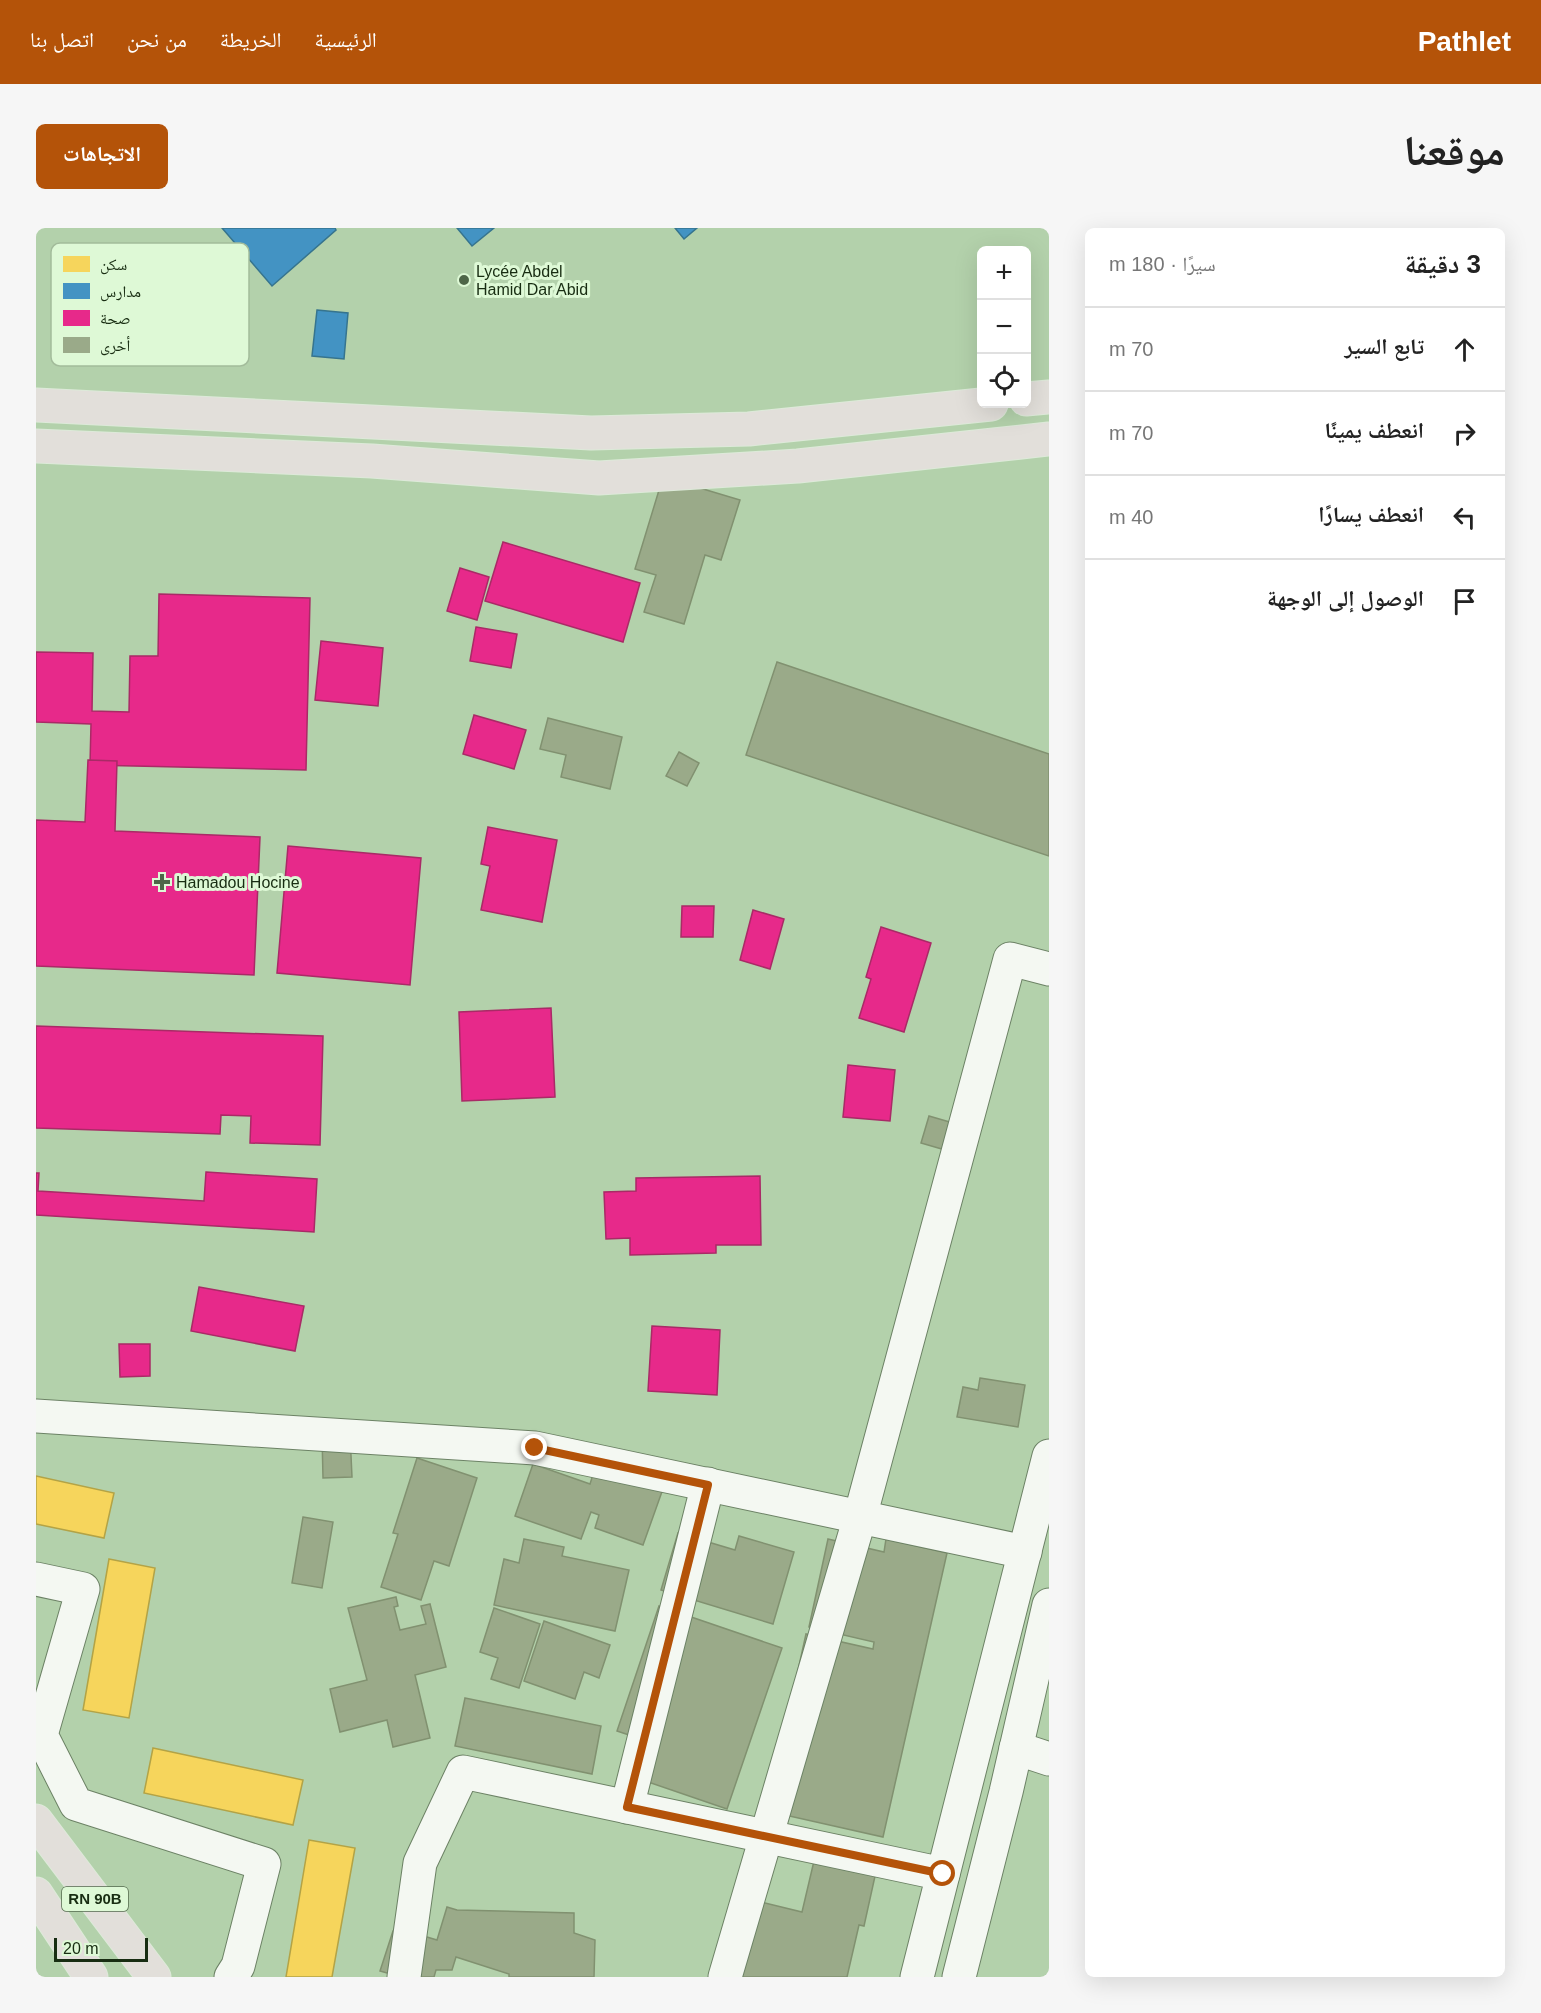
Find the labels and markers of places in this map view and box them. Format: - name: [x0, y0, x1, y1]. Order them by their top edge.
- place label: Lycée Abdel Hamid Dar Abid: [476, 263, 588, 298]
- marker: Lycée Abdel Hamid Dar Abid: [457, 273, 471, 287]
- marker: Hamadou Hocine: [153, 873, 171, 891]
- place label: Hamadou Hocine: [176, 874, 300, 891]

